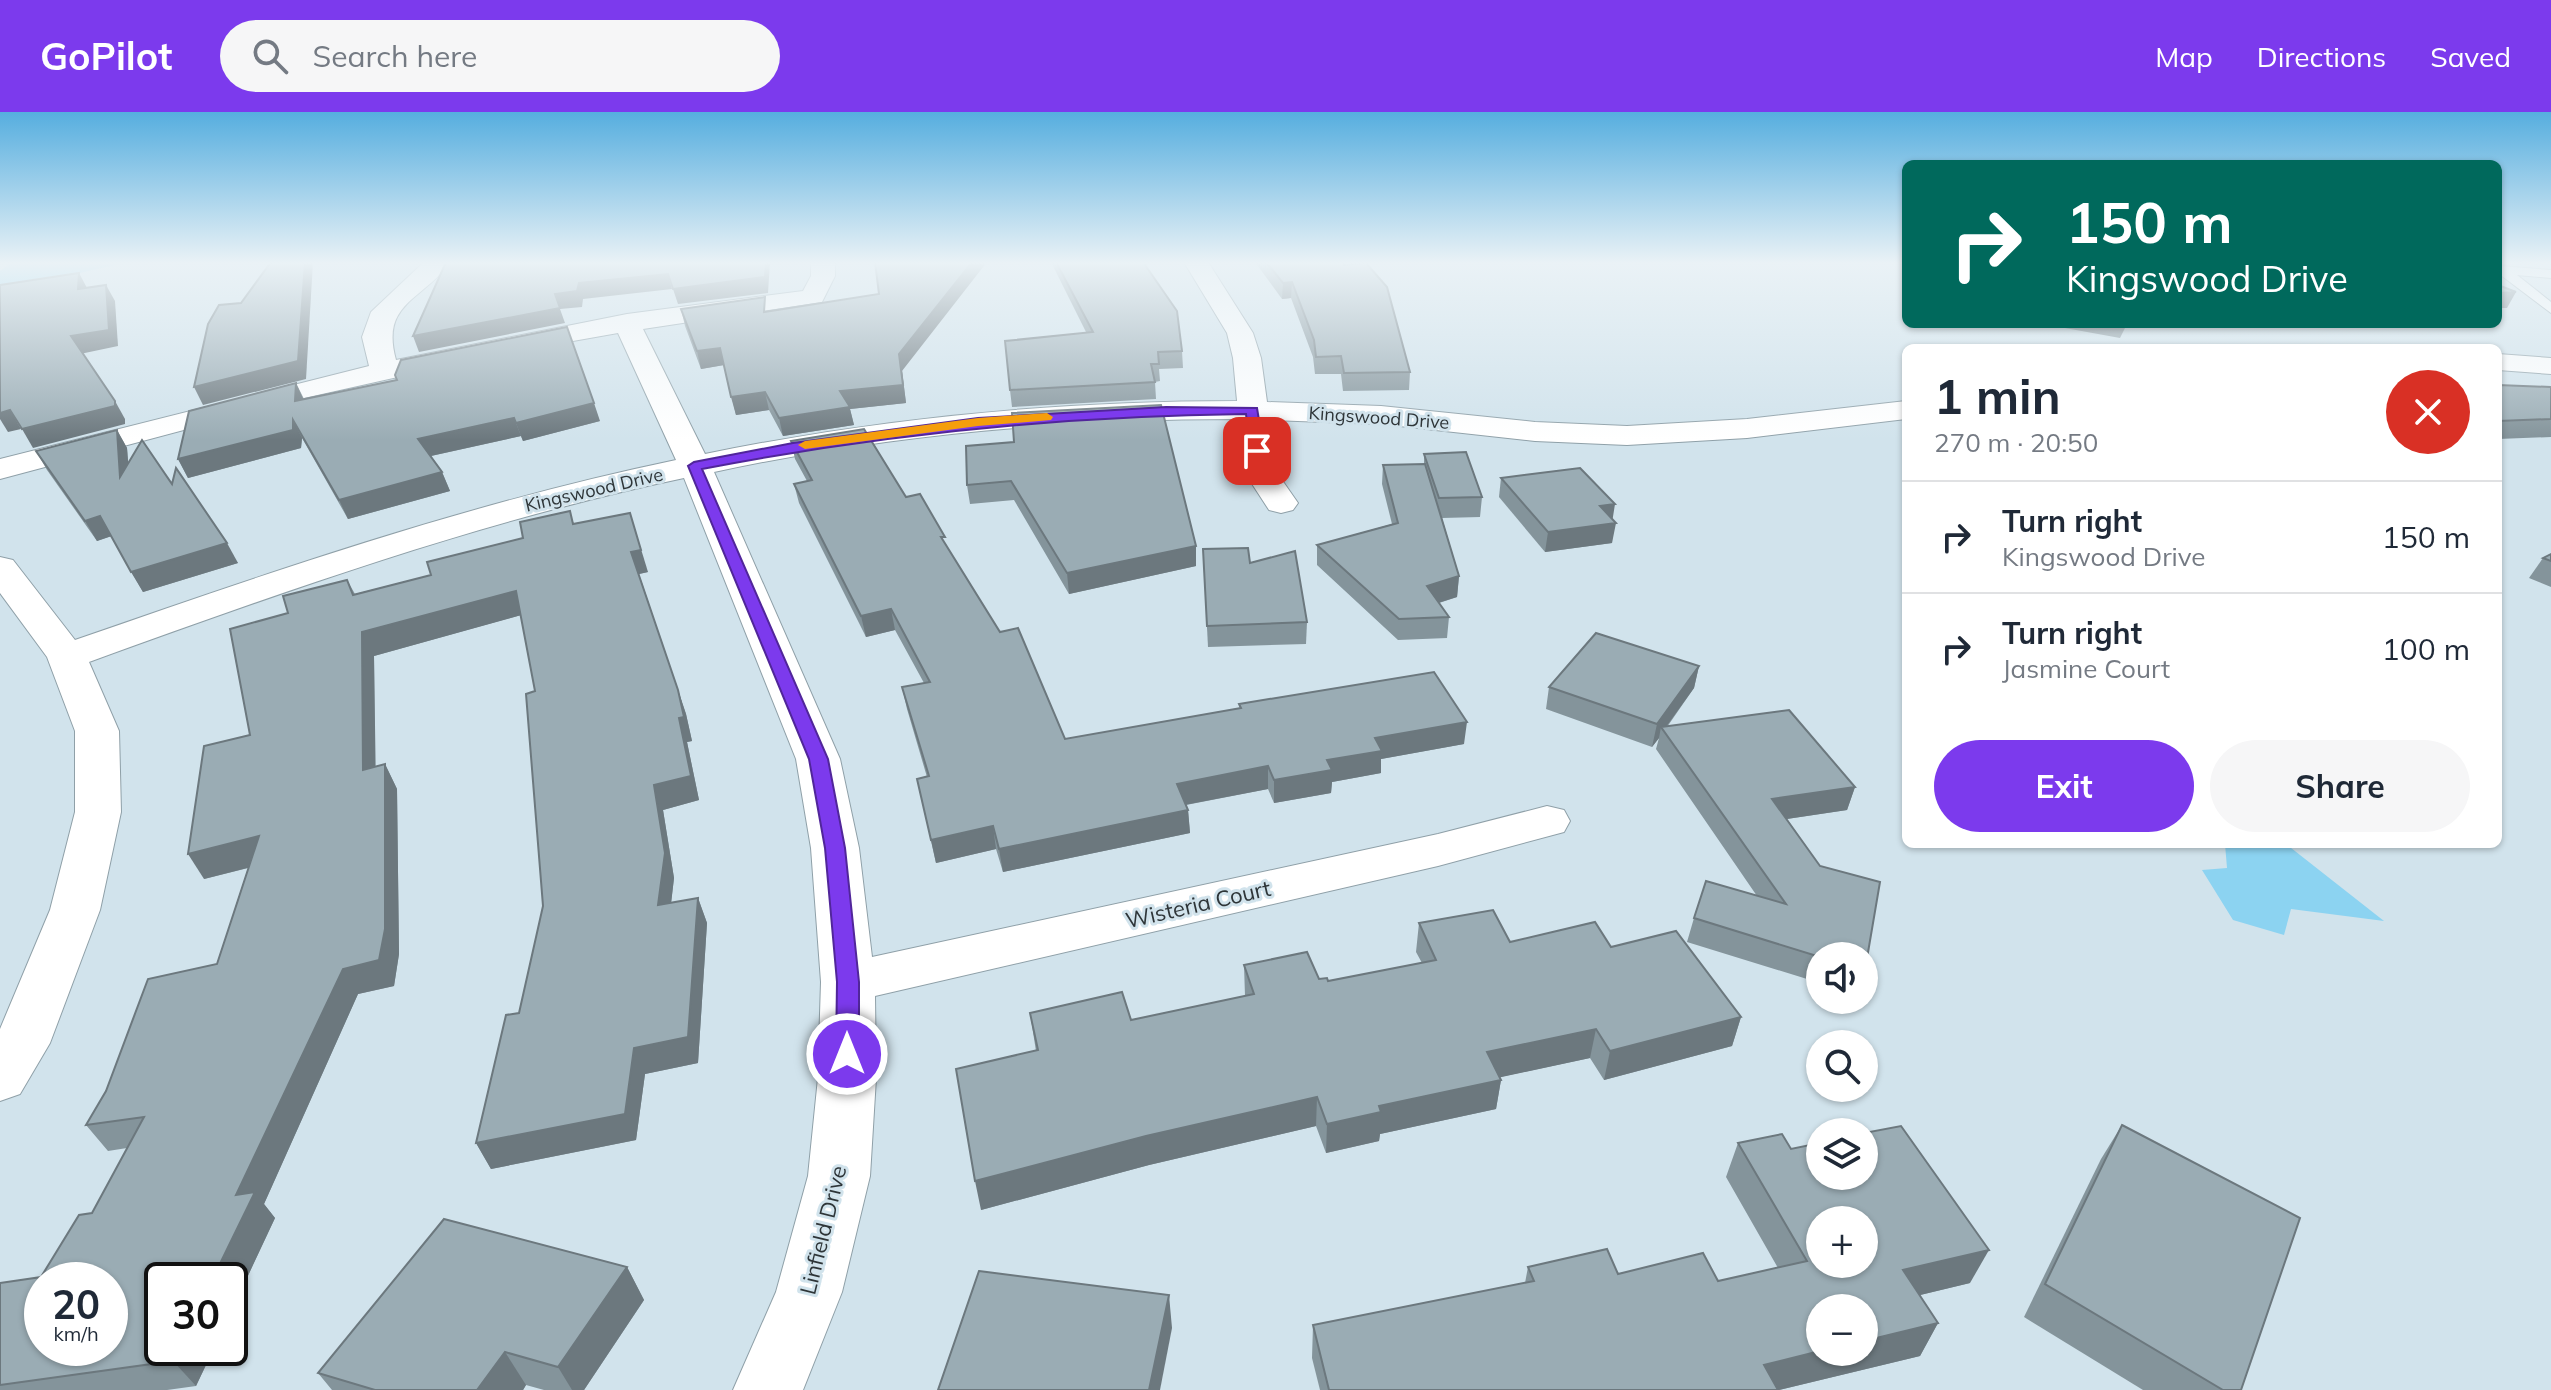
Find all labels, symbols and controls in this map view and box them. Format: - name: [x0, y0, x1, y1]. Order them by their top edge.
- search box: [220, 20, 780, 92]
- text: GoPilot: [40, 32, 172, 80]
- icon: search: [248, 34, 292, 78]
- text: Search here: [312, 37, 477, 75]
- text: Map: [2155, 39, 2213, 74]
- text: Directions: [2257, 39, 2386, 74]
- text: Saved: [2430, 39, 2511, 74]
- text: 150 m: [2066, 187, 2233, 257]
- icon: right: [1934, 192, 2038, 296]
- text: Kingswood Drive: [2066, 256, 2348, 301]
- text: 1 min: [1934, 366, 2061, 426]
- button: close: [2386, 370, 2470, 454]
- street label: Kingswood Drive: [1308, 401, 1450, 434]
- pin: [1223, 417, 1291, 485]
- text: 270 m · 20:50: [1934, 426, 2098, 459]
- icon: arrive: [1235, 429, 1279, 473]
- street label: Kingswood Drive: [523, 462, 665, 517]
- text: Turn right: [2002, 502, 2142, 540]
- icon: right: [1934, 515, 1978, 559]
- text: 150 m: [2382, 518, 2470, 556]
- text: Kingswood Drive: [2002, 540, 2206, 573]
- text: Turn right: [2002, 614, 2142, 652]
- icon: right: [1934, 627, 1978, 671]
- text: 100 m: [2382, 630, 2470, 668]
- text: Jasmine Court: [2002, 652, 2170, 685]
- button: Exit: [1934, 740, 2194, 832]
- button: Share: [2210, 740, 2470, 832]
- street label: Wisteria Court: [1123, 874, 1274, 934]
- map controls: [1806, 942, 1878, 1366]
- button: sound: [1806, 942, 1878, 1014]
- position arrow: [805, 1012, 889, 1096]
- button: search: [1806, 1030, 1878, 1102]
- button: layers: [1806, 1118, 1878, 1190]
- street label: Linfield Drive: [793, 1163, 853, 1297]
- button: +: [1806, 1206, 1878, 1278]
- speed limit sign: 30: [144, 1262, 248, 1366]
- text: 20: [52, 1279, 100, 1329]
- button: −: [1806, 1294, 1878, 1366]
- text: km/h: [53, 1321, 99, 1346]

